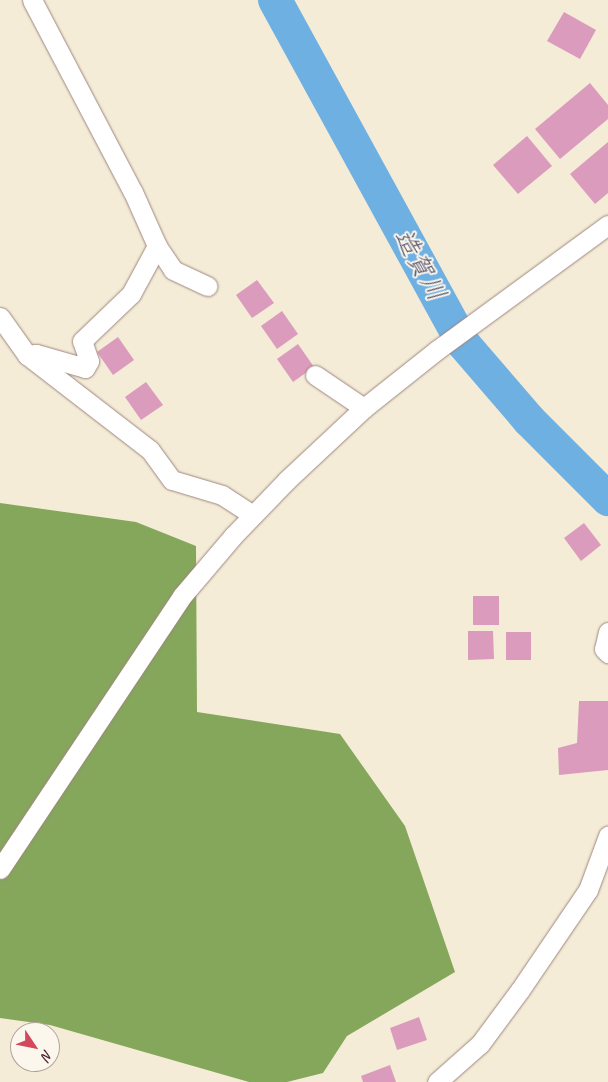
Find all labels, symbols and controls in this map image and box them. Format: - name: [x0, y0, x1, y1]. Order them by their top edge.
- water label: 造賀川: [387, 223, 453, 307]
- north arrow: [10, 1022, 60, 1072]
- text: N: [38, 1047, 56, 1063]

